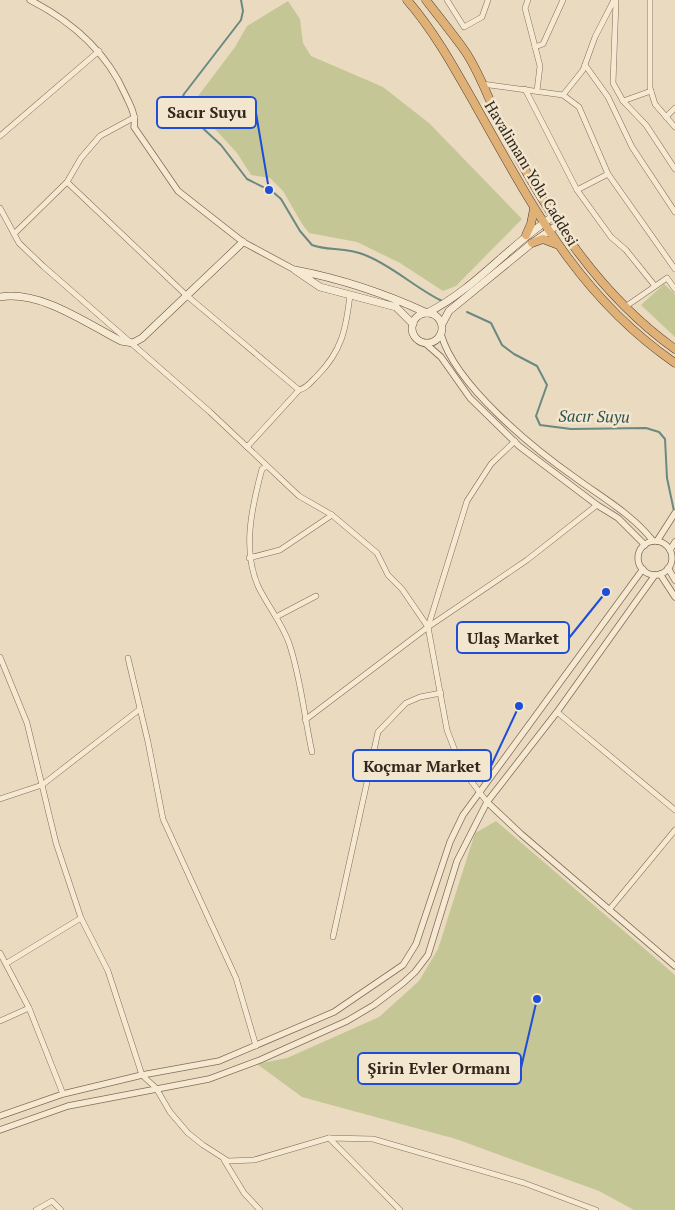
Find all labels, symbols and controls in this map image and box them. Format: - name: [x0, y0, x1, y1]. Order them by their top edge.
- callout: Sacır Suyu: [157, 97, 256, 128]
- street label: Havalimanı Yolu Caddesi: [481, 97, 583, 249]
- text: Sacır Suyu: [167, 101, 247, 123]
- water label: Sacır Suyu: [558, 404, 630, 428]
- callout: Ulaş Market: [457, 622, 569, 653]
- text: Ulaş Market: [467, 627, 560, 649]
- callout: Koçmar Market: [353, 750, 491, 781]
- text: Koçmar Market: [363, 755, 481, 777]
- callout: Şirin Evler Ormanı: [358, 1053, 521, 1084]
- text: Şirin Evler Ormanı: [368, 1057, 510, 1079]

